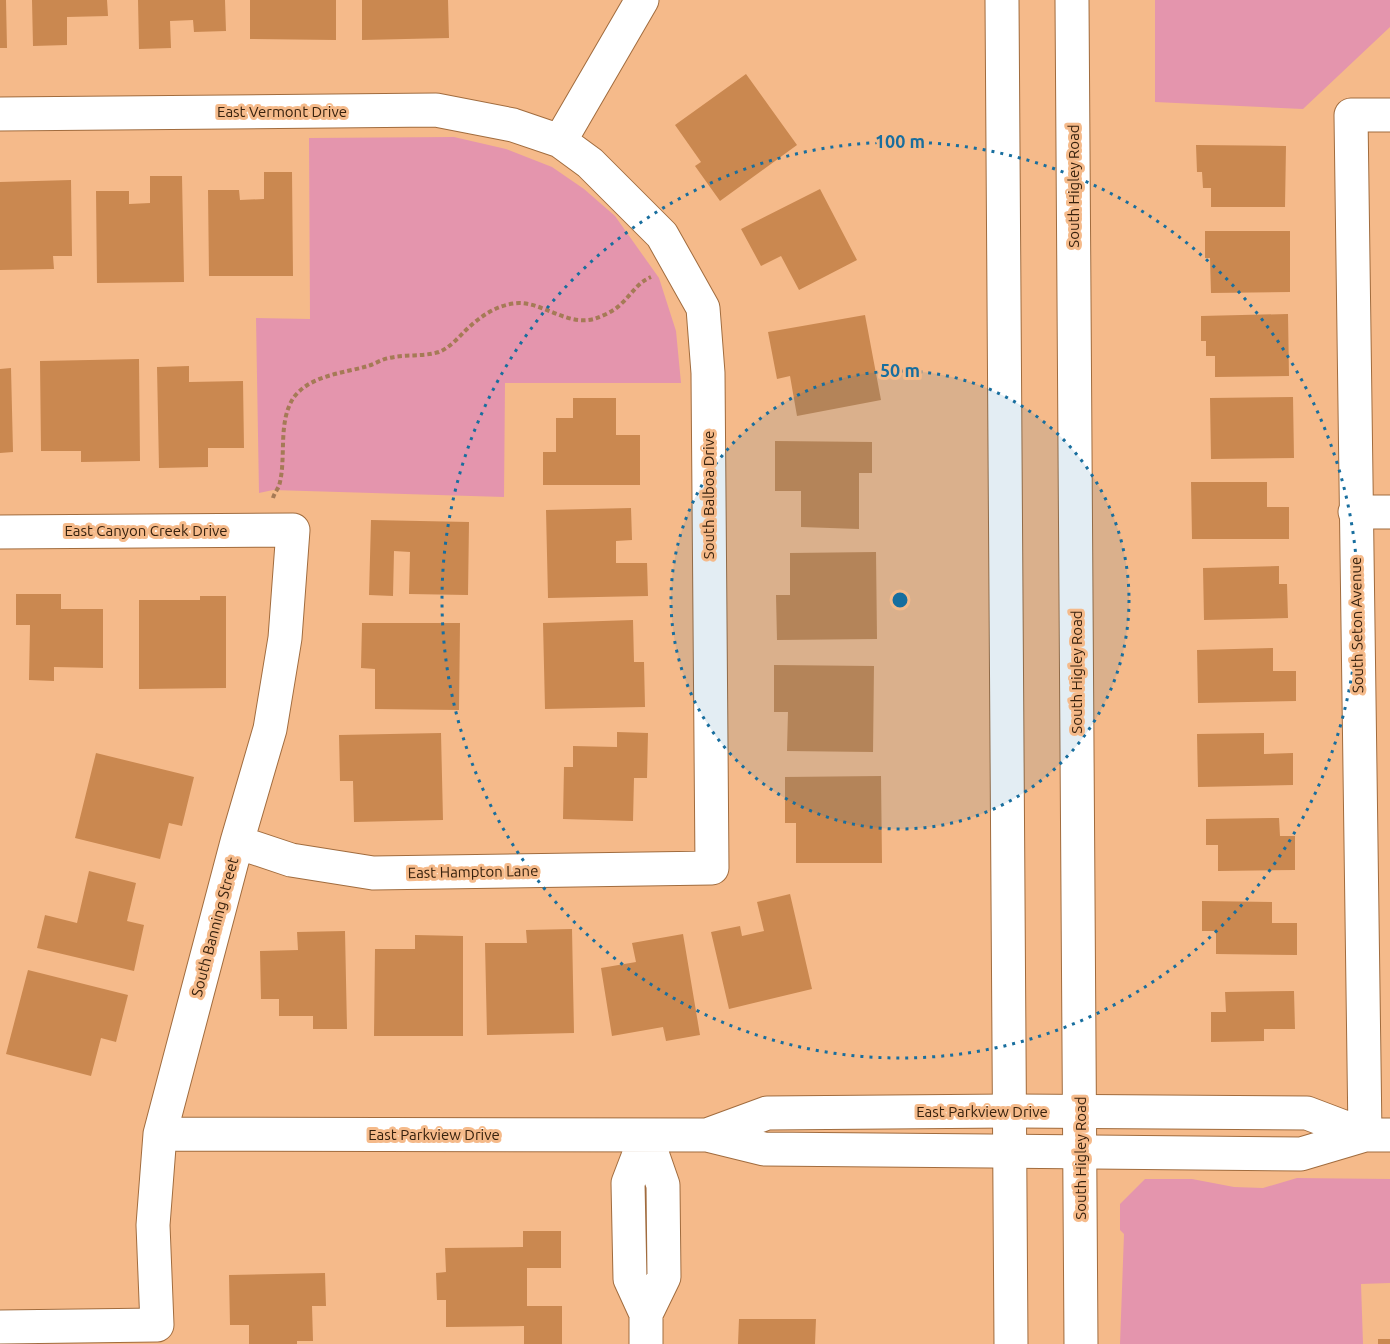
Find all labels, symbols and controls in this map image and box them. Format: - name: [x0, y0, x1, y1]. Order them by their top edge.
- street label: East Vermont Drive: [217, 103, 347, 120]
- street label: South Higley Road: [1065, 124, 1082, 248]
- text: 100 m: [875, 131, 925, 151]
- text: 50 m: [880, 360, 920, 380]
- street label: South Balboa Drive: [700, 431, 717, 559]
- street label: East Canyon Creek Drive: [64, 522, 228, 539]
- street label: South Seton Avenue: [1347, 557, 1366, 693]
- centre of rings: [890, 590, 910, 610]
- street label: South Higley Road: [1068, 610, 1085, 734]
- street label: South Banning Street: [188, 855, 241, 998]
- street label: East Hampton Lane: [408, 862, 538, 881]
- street label: South Higley Road: [1072, 1096, 1089, 1220]
- street label: East Parkview Drive: [916, 1103, 1048, 1120]
- street label: East Parkview Drive: [368, 1126, 500, 1143]

